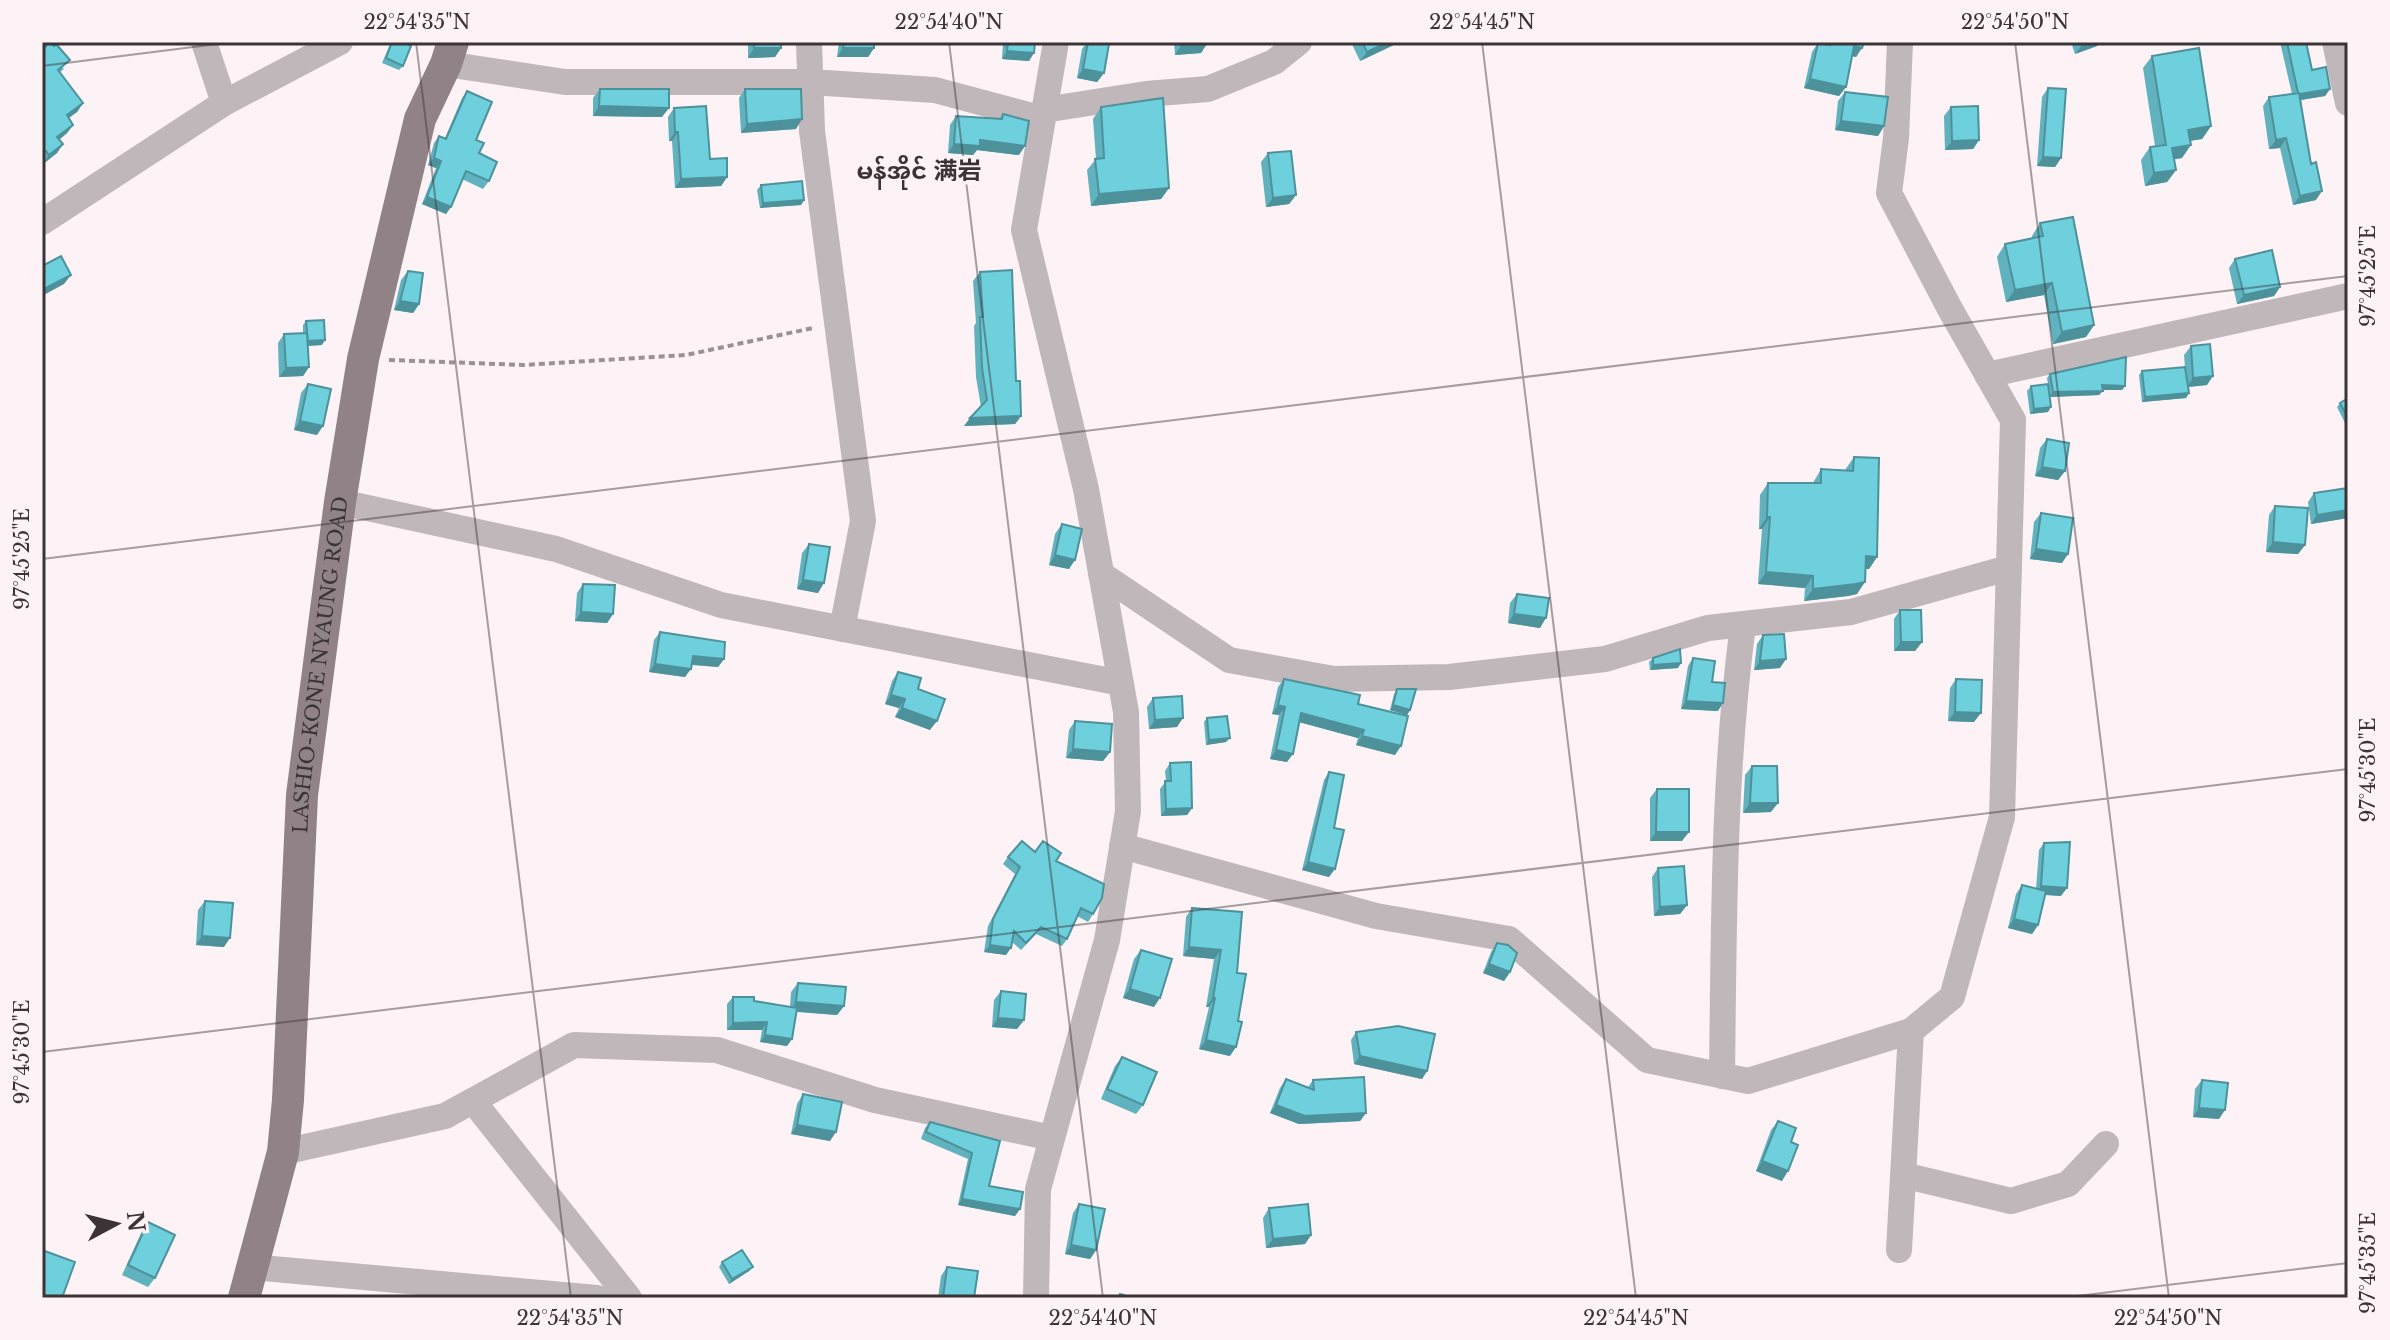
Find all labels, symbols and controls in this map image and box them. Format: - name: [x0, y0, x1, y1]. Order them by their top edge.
- text: 22°54'35"N: [363, 10, 471, 34]
- text: 22°54'40"N: [895, 10, 1003, 34]
- text: 22°54'45"N: [1429, 10, 1535, 34]
- text: 22°54'50"N: [1961, 10, 2069, 34]
- district label: မန်အိုင် 满岩: [857, 155, 981, 190]
- text: 97°45'25"E: [2356, 225, 2380, 327]
- street label: LASHIO-KONE NYAUNG ROAD: [288, 495, 353, 834]
- text: 97°45'25"E: [10, 508, 34, 610]
- text: 97°45'30"E: [2356, 718, 2380, 822]
- text: 97°45'30"E: [10, 1000, 34, 1104]
- north arrow: [76, 1184, 156, 1264]
- text: N: [121, 1210, 150, 1234]
- text: 97°45'35"E: [2356, 1212, 2380, 1314]
- text: 22°54'35"N: [516, 1306, 624, 1330]
- text: 22°54'40"N: [1049, 1306, 1157, 1330]
- text: 22°54'45"N: [1583, 1306, 1689, 1330]
- text: 22°54'50"N: [2114, 1306, 2222, 1330]

